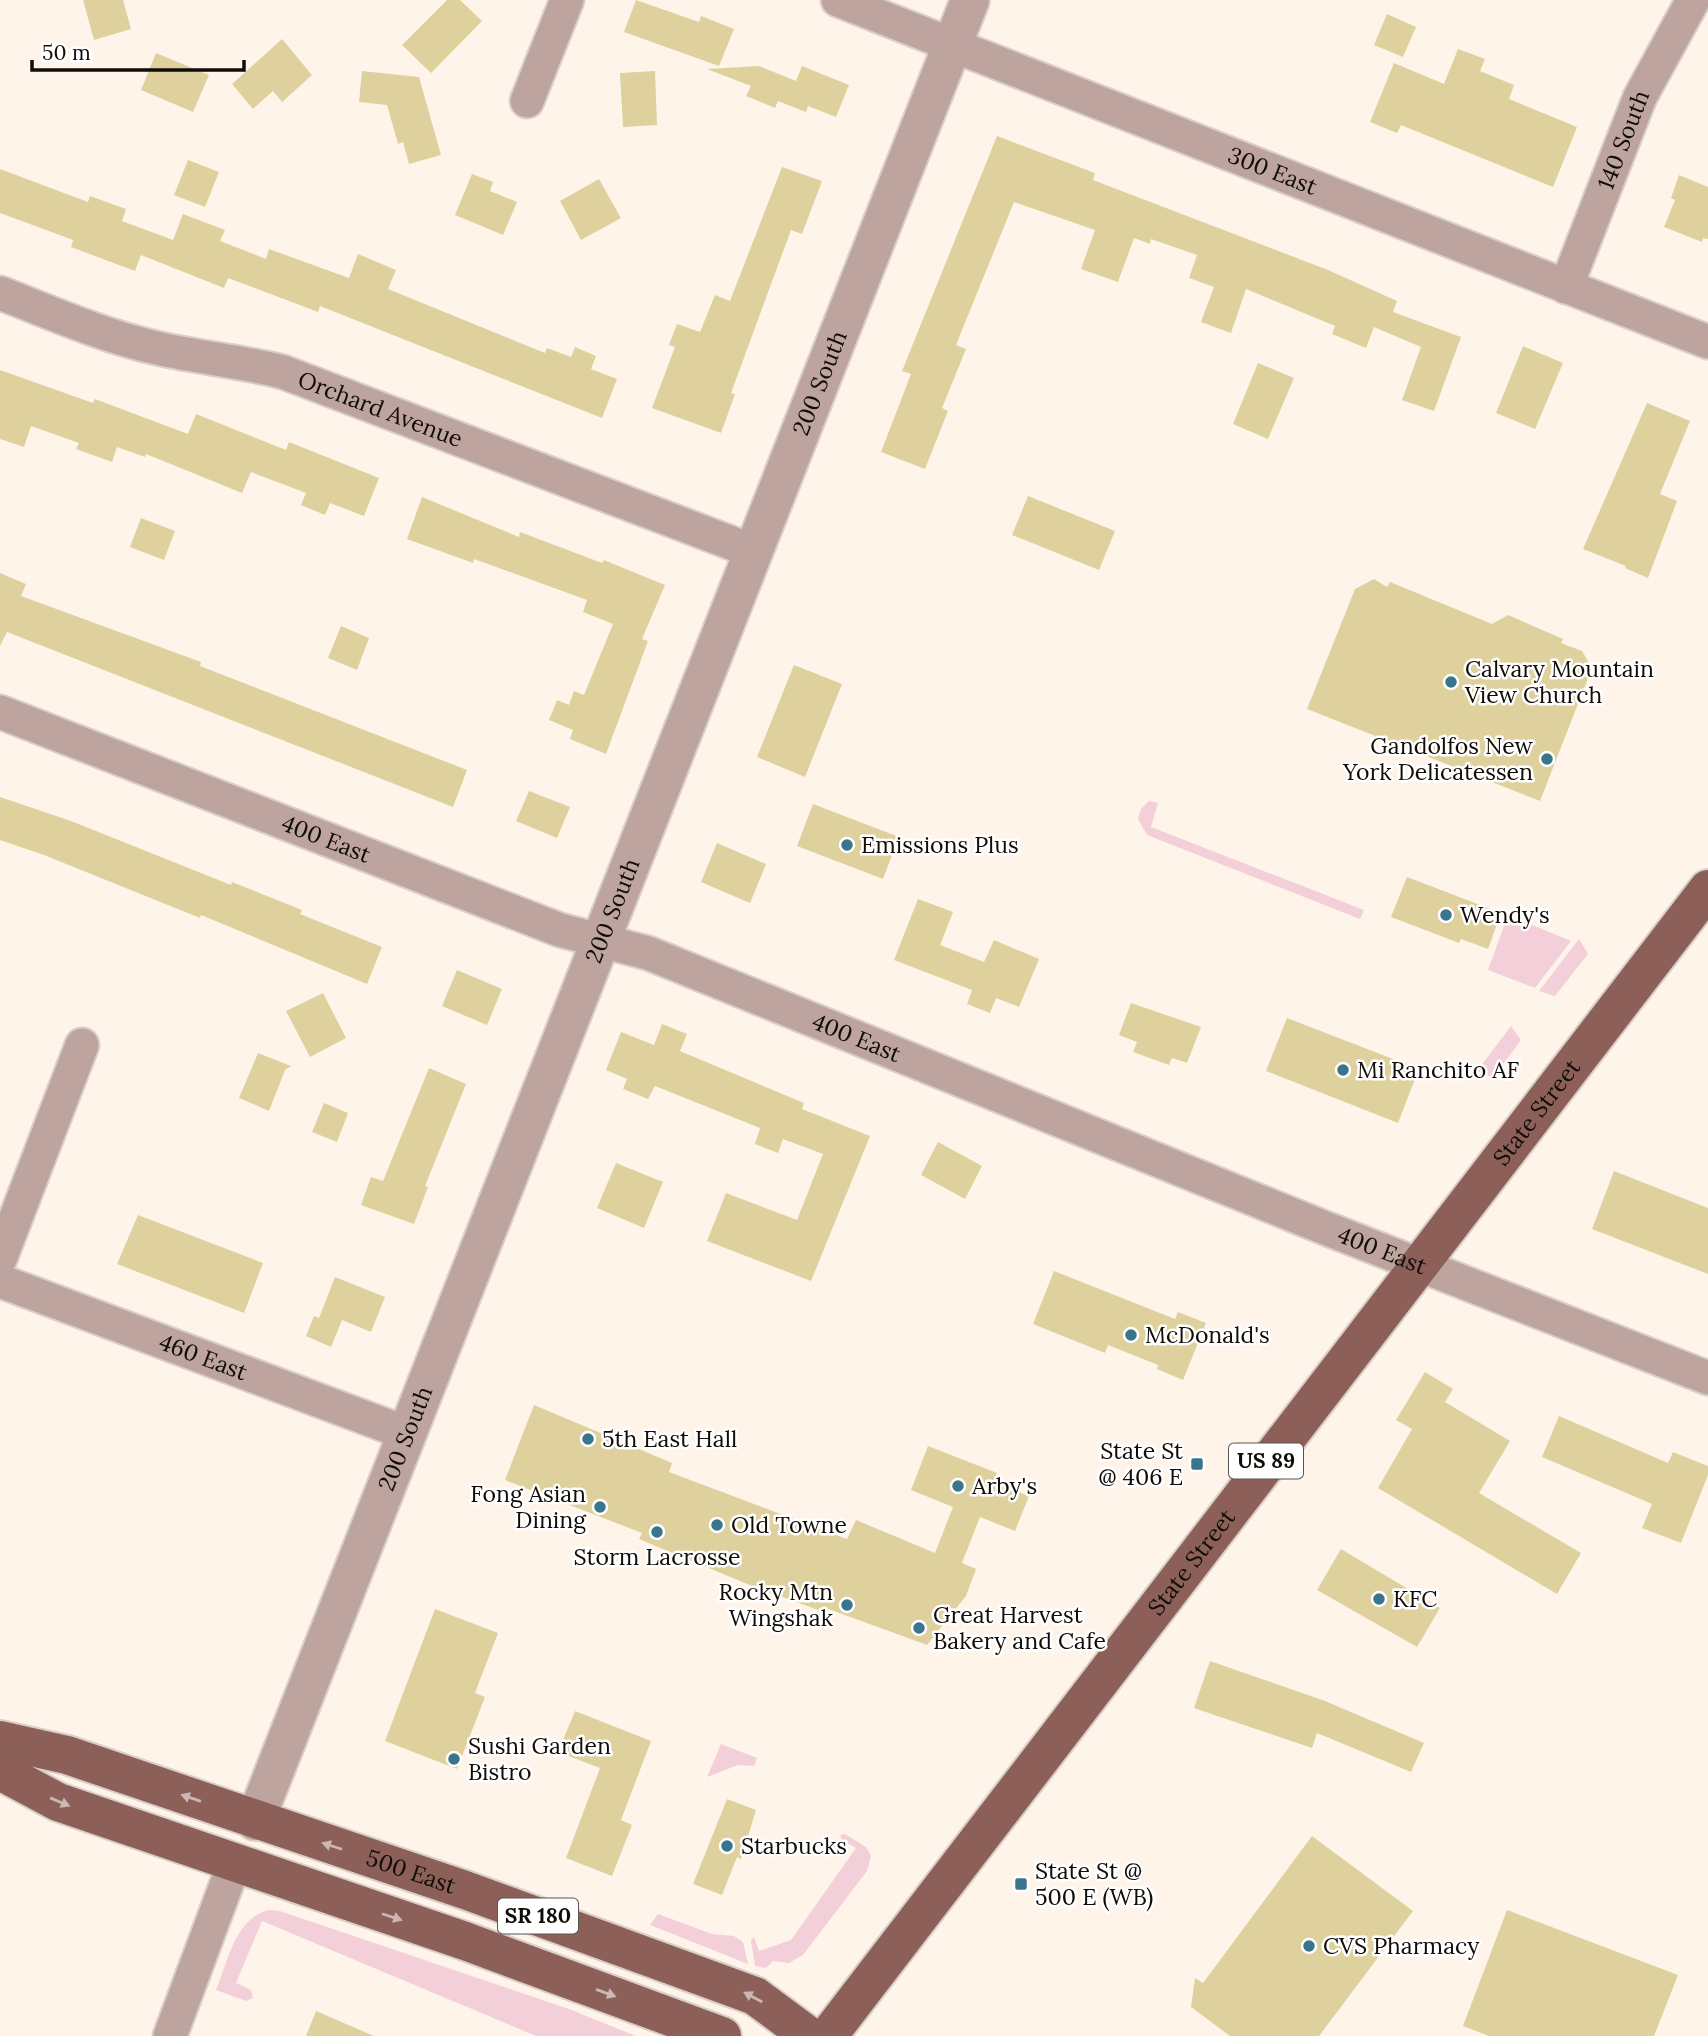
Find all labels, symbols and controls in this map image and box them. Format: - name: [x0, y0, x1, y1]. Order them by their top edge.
- scale bar: [32, 28, 243, 72]
- text: 50 m: [42, 39, 91, 66]
- street label: 140 South: [1590, 86, 1655, 193]
- street label: 300 East: [1224, 140, 1322, 201]
- street label: 200 South: [786, 326, 853, 439]
- street label: Orchard Avenue: [294, 364, 467, 453]
- place label: Calvary Mountain View Church: [1464, 654, 1654, 709]
- marker: Calvary Mountain View Church: [1443, 674, 1459, 690]
- place label: Gandolfos New York Delicatessen: [1342, 731, 1534, 786]
- marker: Gandolfos New York Delicatessen: [1539, 751, 1555, 767]
- street label: 400 East: [278, 808, 375, 869]
- place label: Emissions Plus: [861, 830, 1019, 859]
- marker: Emissions Plus: [839, 837, 855, 853]
- street label: 200 South: [578, 854, 646, 967]
- place label: Wendy's: [1460, 900, 1550, 929]
- marker: Wendy's: [1438, 907, 1454, 923]
- street label: 400 East: [808, 1006, 905, 1068]
- street label: State Street: [1486, 1053, 1586, 1171]
- place label: Mi Ranchito AF: [1357, 1055, 1520, 1084]
- marker: Mi Ranchito AF: [1335, 1062, 1351, 1078]
- street label: 400 East: [1334, 1219, 1431, 1280]
- place label: McDonald's: [1145, 1320, 1270, 1349]
- street label: 460 East: [155, 1327, 252, 1386]
- marker: McDonald's: [1123, 1327, 1139, 1343]
- street label: 200 South: [371, 1382, 438, 1495]
- place label: 5th East Hall: [602, 1424, 737, 1453]
- marker: 5th East Hall: [580, 1431, 596, 1447]
- place label: State St @ 406 E: [1098, 1436, 1183, 1491]
- road number: US 89: [1229, 1444, 1303, 1478]
- marker: State St @ 406 E: [1189, 1456, 1205, 1472]
- place label: Arby's: [971, 1471, 1037, 1500]
- marker: Arby's: [950, 1478, 966, 1494]
- place label: Fong Asian Dining: [470, 1479, 587, 1534]
- marker: Fong Asian Dining: [592, 1499, 608, 1515]
- street label: State Street: [1141, 1503, 1241, 1621]
- place label: Old Towne: [731, 1510, 847, 1539]
- marker: Old Towne: [709, 1517, 725, 1533]
- marker: Storm Lacrosse: [649, 1524, 665, 1540]
- place label: Storm Lacrosse: [574, 1542, 740, 1571]
- place label: Rocky Mtn Wingshak: [719, 1577, 834, 1632]
- place label: KFC: [1393, 1584, 1437, 1613]
- marker: KFC: [1371, 1591, 1387, 1607]
- marker: Rocky Mtn Wingshak: [839, 1597, 855, 1613]
- place label: Great Harvest Bakery and Cafe: [933, 1600, 1106, 1655]
- marker: Great Harvest Bakery and Cafe: [911, 1620, 927, 1636]
- place label: Sushi Garden Bistro: [468, 1731, 611, 1786]
- marker: Sushi Garden Bistro: [446, 1751, 462, 1767]
- one-way arrow: [180, 1792, 201, 1803]
- one-way arrow: [50, 1797, 71, 1808]
- place label: Starbucks: [741, 1831, 847, 1860]
- marker: Starbucks: [719, 1838, 735, 1854]
- one-way arrow: [321, 1840, 342, 1851]
- street label: 500 East: [363, 1843, 460, 1900]
- place label: State St @ 500 E (WB): [1035, 1856, 1153, 1912]
- marker: State St @ 500 E (WB): [1013, 1876, 1029, 1892]
- road number: SR 180: [498, 1898, 578, 1934]
- one-way arrow: [381, 1912, 402, 1922]
- place label: CVS Pharmacy: [1323, 1931, 1480, 1960]
- marker: CVS Pharmacy: [1301, 1938, 1317, 1954]
- one-way arrow: [595, 1988, 616, 1999]
- one-way arrow: [744, 1991, 763, 2003]

